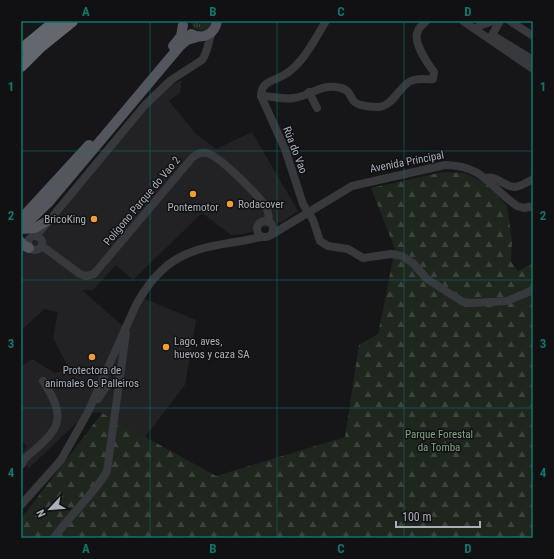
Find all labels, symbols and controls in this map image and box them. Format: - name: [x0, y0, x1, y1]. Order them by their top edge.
- text: A: [82, 4, 90, 19]
- text: B: [209, 4, 217, 19]
- text: C: [337, 4, 345, 19]
- text: D: [464, 4, 472, 19]
- text: 1: [8, 79, 14, 94]
- text: 1: [540, 79, 546, 94]
- street label: Rúa do Vao: [280, 125, 310, 176]
- street label: Avenida Principal: [369, 148, 445, 176]
- street label: Polígono Parque do Vao 2: [101, 154, 183, 248]
- marker: Pontemotor: [188, 189, 198, 199]
- place label: Rodacover: [238, 198, 284, 211]
- marker: Rodacover: [225, 199, 235, 209]
- place label: Pontemotor: [167, 201, 219, 214]
- text: 2: [8, 208, 15, 223]
- text: 2: [540, 208, 547, 223]
- place label: BricoKing: [44, 213, 86, 226]
- marker: BricoKing: [89, 214, 99, 224]
- place label: Lago, aves, huevos y caza SA: [174, 335, 250, 361]
- text: 3: [8, 336, 14, 351]
- text: 3: [540, 336, 546, 351]
- marker: Lago, aves, huevos y caza SA: [161, 342, 171, 352]
- marker: Protectora de animales Os Palleiros: [87, 352, 97, 362]
- place label: Protectora de animales Os Palleiros: [45, 364, 139, 390]
- park label: Parque Forestal da Tomba: [405, 428, 473, 454]
- text: 4: [8, 465, 15, 480]
- text: 4: [540, 465, 547, 480]
- north arrow: [30, 489, 70, 529]
- scale bar: [396, 503, 480, 529]
- text: N: [34, 507, 49, 519]
- text: 100 m: [402, 510, 432, 524]
- text: A: [82, 541, 90, 556]
- text: B: [209, 541, 217, 556]
- text: C: [337, 541, 345, 556]
- text: D: [464, 541, 472, 556]

